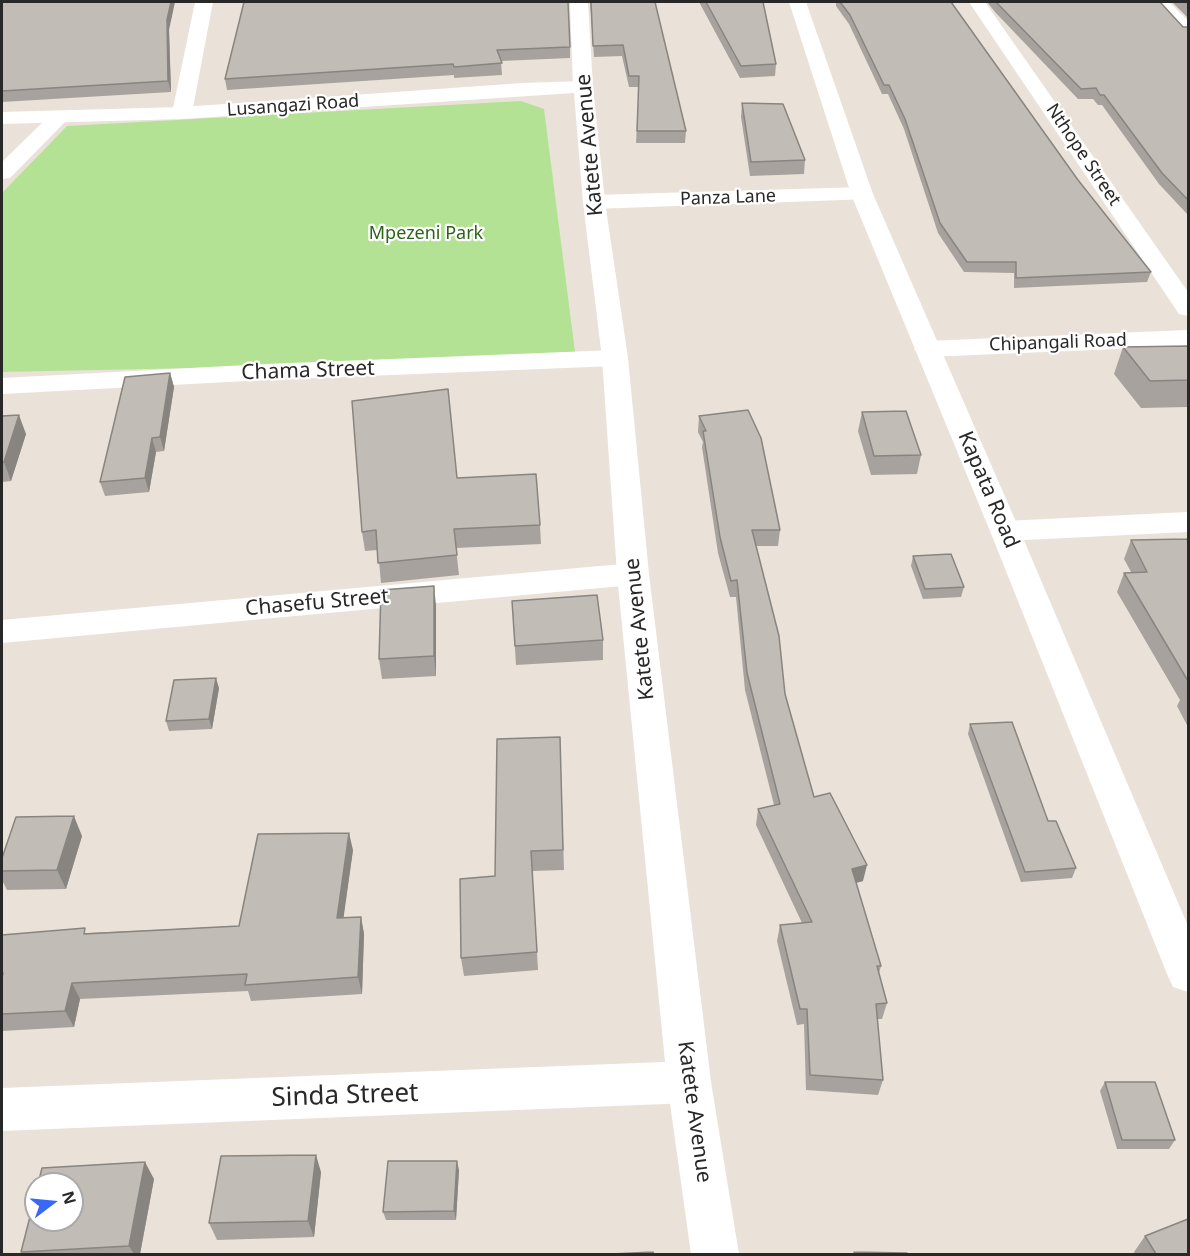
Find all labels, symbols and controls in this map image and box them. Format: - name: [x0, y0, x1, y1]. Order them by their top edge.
- street label: Katete Avenue: [571, 73, 609, 217]
- street label: Lusangazi Road: [226, 91, 360, 121]
- street label: Nthope Street: [1041, 100, 1125, 210]
- street label: Panza Lane: [680, 186, 776, 210]
- park label: Mpezeni Park: [369, 223, 483, 245]
- street label: Chipangali Road: [989, 330, 1127, 356]
- street label: Chama Street: [241, 356, 375, 386]
- street label: Kapata Road: [952, 428, 1024, 552]
- street label: Katete Avenue: [620, 557, 660, 701]
- street label: Chasefu Street: [244, 584, 390, 622]
- street label: Katete Avenue: [672, 1040, 716, 1184]
- street label: Sinda Street: [271, 1078, 419, 1114]
- north arrow: [24, 1172, 84, 1232]
- text: N: [57, 1188, 82, 1207]

